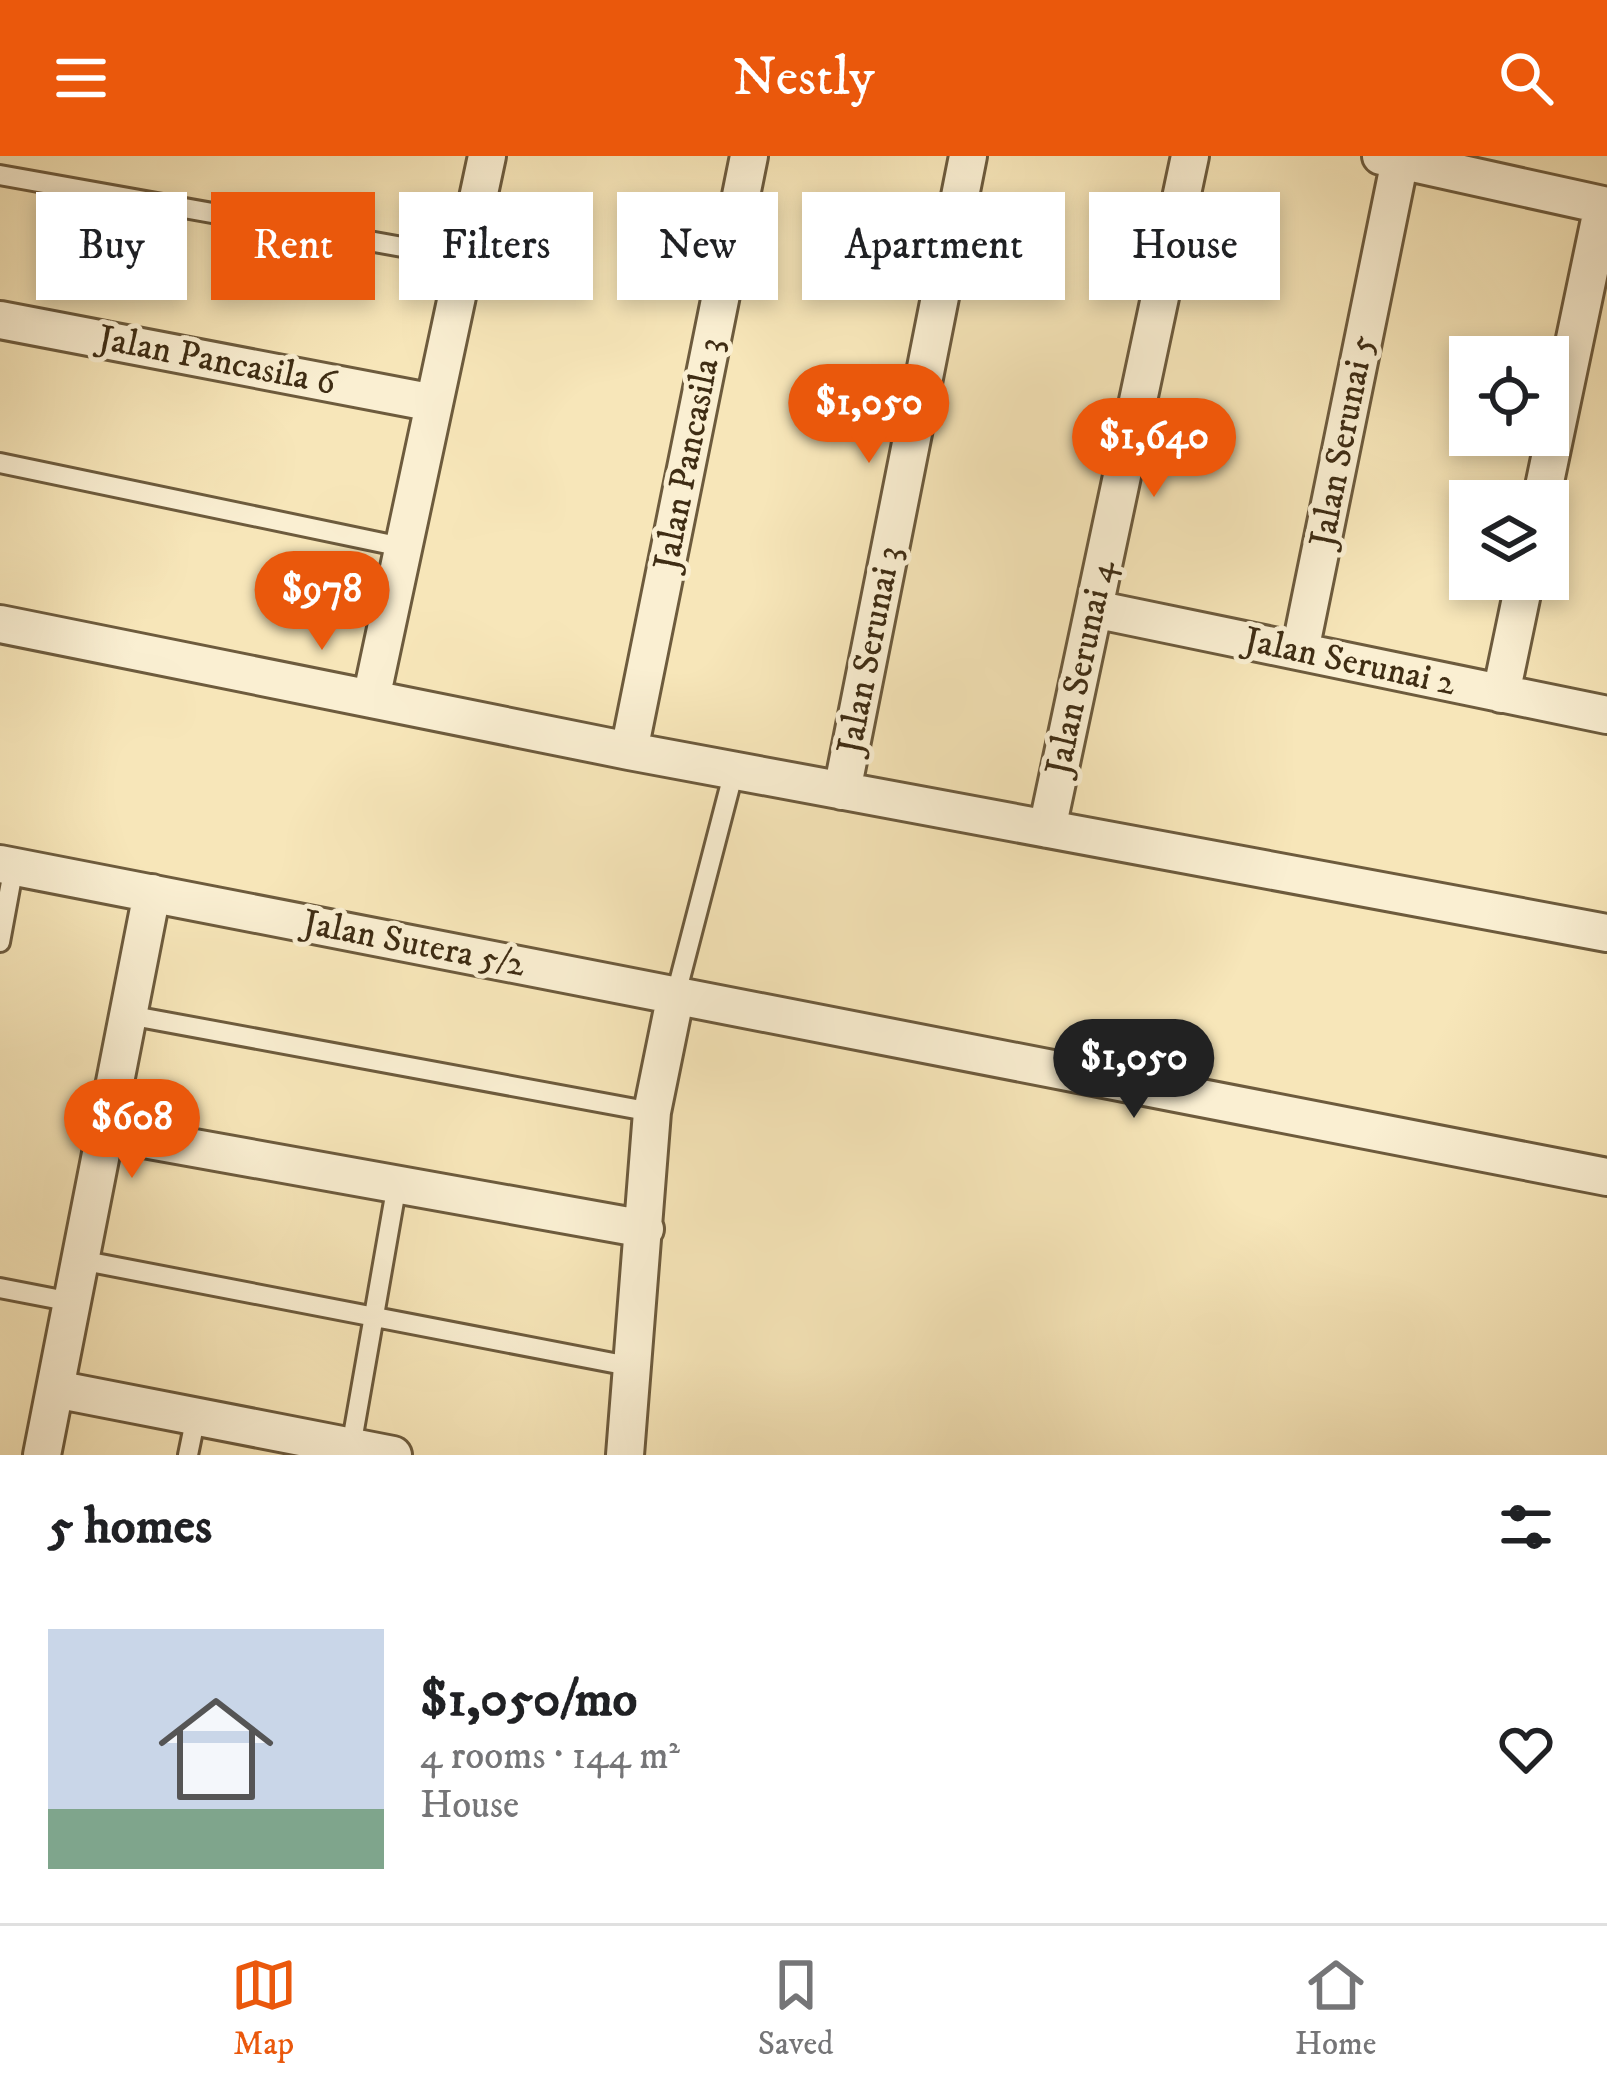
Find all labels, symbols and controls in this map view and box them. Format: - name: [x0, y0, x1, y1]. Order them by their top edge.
- icon: menu: [48, 45, 114, 111]
- text: Nestly: [732, 45, 875, 112]
- icon: search: [1493, 45, 1559, 111]
- chip: Buy: [36, 192, 187, 300]
- chip: Rent: [211, 192, 375, 300]
- chip: Filters: [399, 192, 593, 300]
- chip: New: [617, 192, 778, 300]
- chip: Apartment: [802, 192, 1065, 300]
- chip: House: [1089, 192, 1280, 300]
- street label: Jalan Pancasila 6: [91, 315, 341, 406]
- street label: Jalan Serunai 5: [1300, 331, 1386, 554]
- street label: Jalan Pancasila 3: [644, 334, 734, 577]
- map controls: [1449, 336, 1569, 600]
- button: locate: [1449, 336, 1569, 456]
- pin: $1,050: [771, 364, 967, 466]
- text: $1,050: [815, 378, 923, 427]
- pin: $1,640: [1056, 398, 1252, 500]
- text: $1,640: [1099, 412, 1209, 461]
- button: layers: [1449, 480, 1569, 600]
- street label: Jalan Serunai 3: [827, 542, 912, 761]
- pin: $978: [251, 551, 393, 653]
- street label: Jalan Serunai 4: [1036, 555, 1126, 782]
- text: $978: [282, 565, 362, 614]
- street label: Jalan Serunai 2: [1237, 617, 1460, 706]
- street label: Jalan Sutera 5/2: [296, 900, 529, 988]
- pin: $1,050: [1036, 1019, 1232, 1121]
- text: $1,050: [1080, 1033, 1188, 1082]
- pin: $608: [61, 1079, 203, 1181]
- text: $608: [91, 1093, 173, 1142]
- icon: filters: [1493, 1494, 1559, 1560]
- text: 5 homes: [48, 1495, 212, 1559]
- text: $1,050/mo: [420, 1668, 637, 1732]
- icon: home: [144, 1677, 288, 1821]
- icon: heart: [1493, 1716, 1559, 1782]
- text: 4 rooms · 144 m²: [420, 1732, 680, 1781]
- text: House: [420, 1781, 519, 1830]
- tab: Map: [231, 1952, 297, 2065]
- tab: Saved: [758, 1952, 834, 2065]
- tab: Home: [1295, 1952, 1376, 2065]

